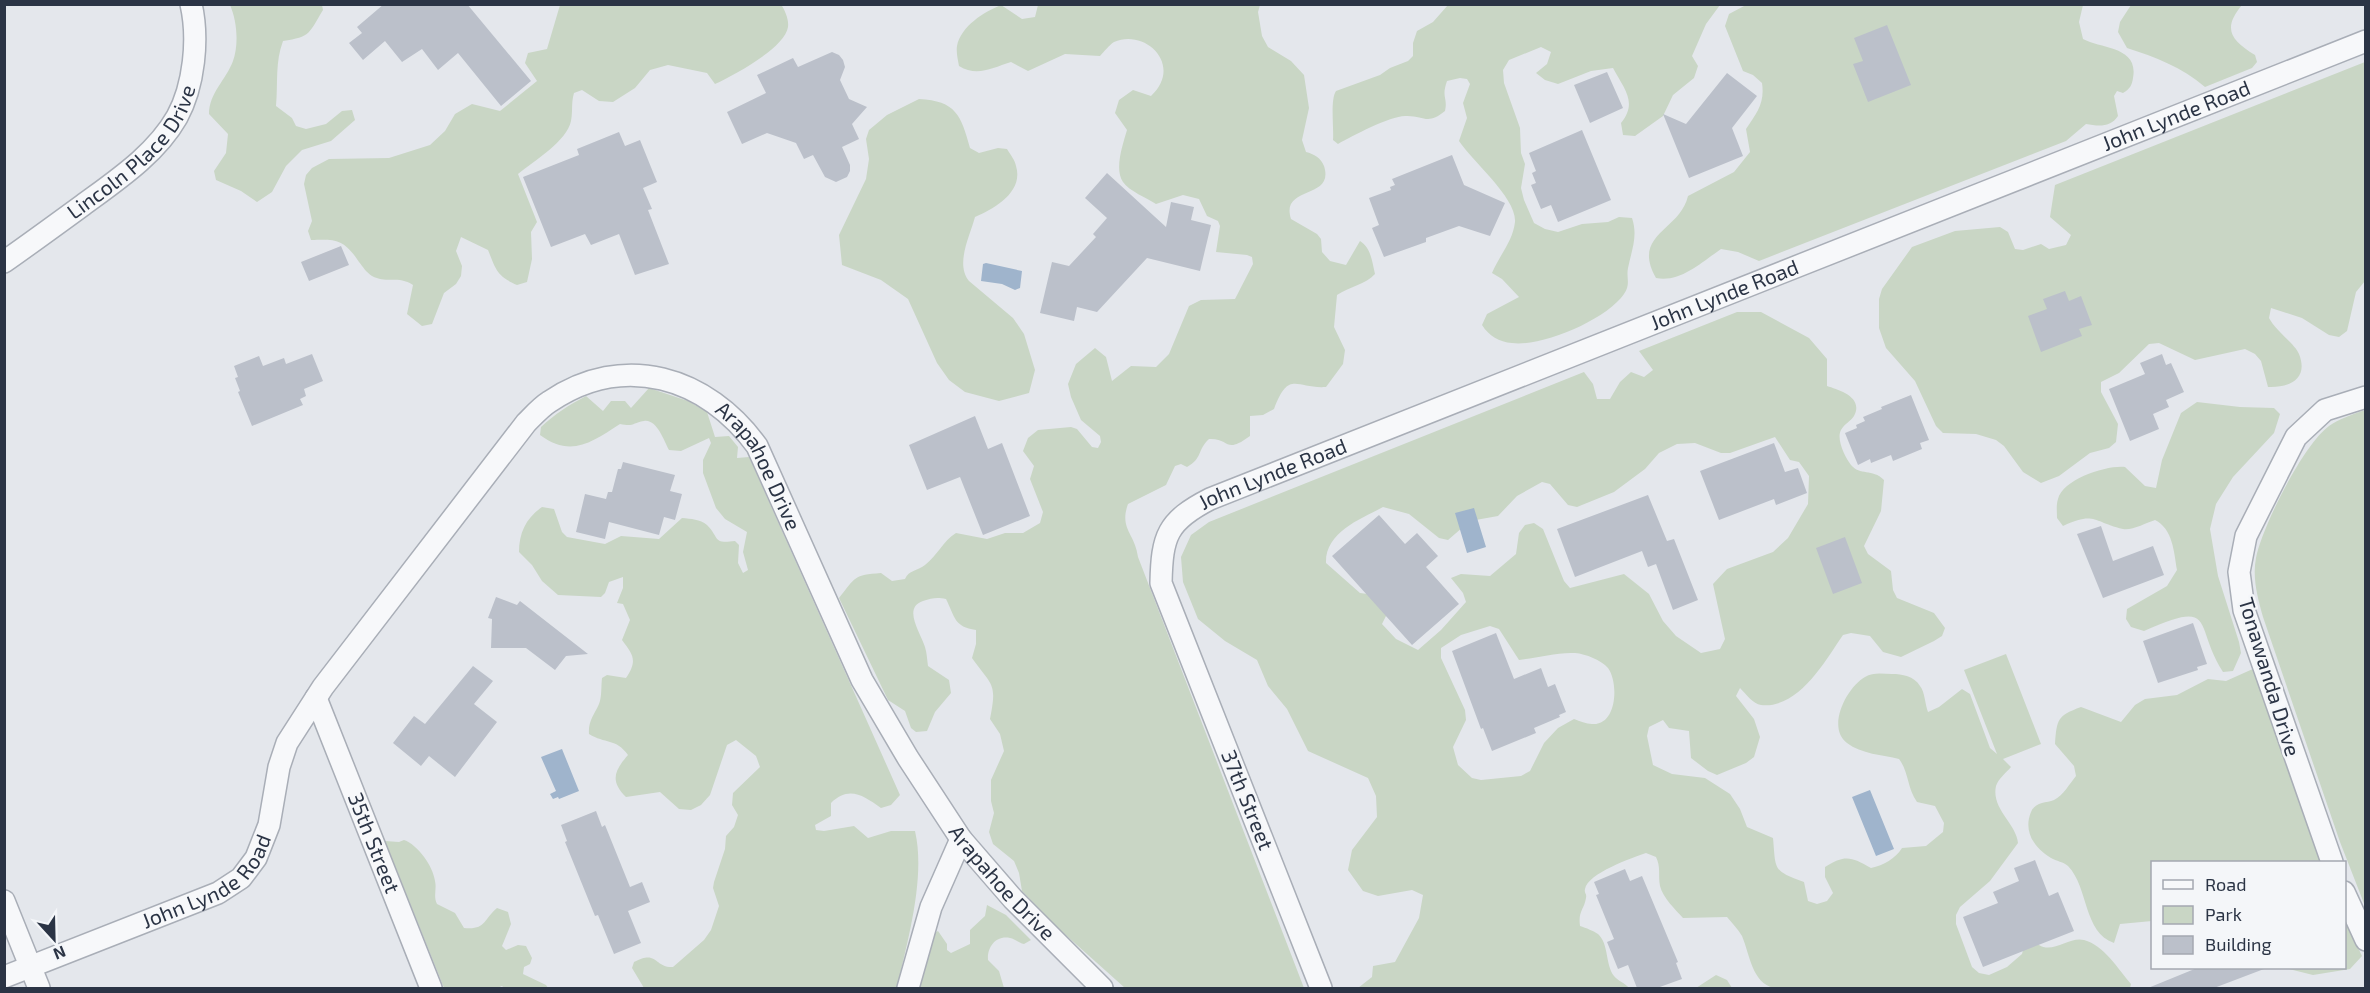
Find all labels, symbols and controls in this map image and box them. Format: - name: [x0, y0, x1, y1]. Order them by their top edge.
- street label: John Lynde Road: [2098, 74, 2253, 155]
- street label: Lincoln Place Drive: [62, 82, 200, 223]
- street label: John Lynde Road: [1646, 253, 1802, 334]
- street label: Arapahoe Drive: [711, 395, 807, 534]
- street label: John Lynde Road: [1193, 432, 1350, 514]
- street label: Tonawanda Drive: [2234, 594, 2306, 759]
- street label: 37th Street: [1217, 746, 1280, 853]
- street label: 35th Street: [344, 788, 406, 896]
- street label: Arapahoe Drive: [944, 820, 1061, 945]
- street label: John Lynde Road: [138, 830, 275, 933]
- legend: [2151, 861, 2346, 969]
- text: Road: [2205, 873, 2246, 895]
- text: Park: [2205, 903, 2242, 925]
- north arrow: [24, 909, 84, 969]
- text: Building: [2205, 933, 2272, 955]
- text: N: [51, 942, 69, 964]

